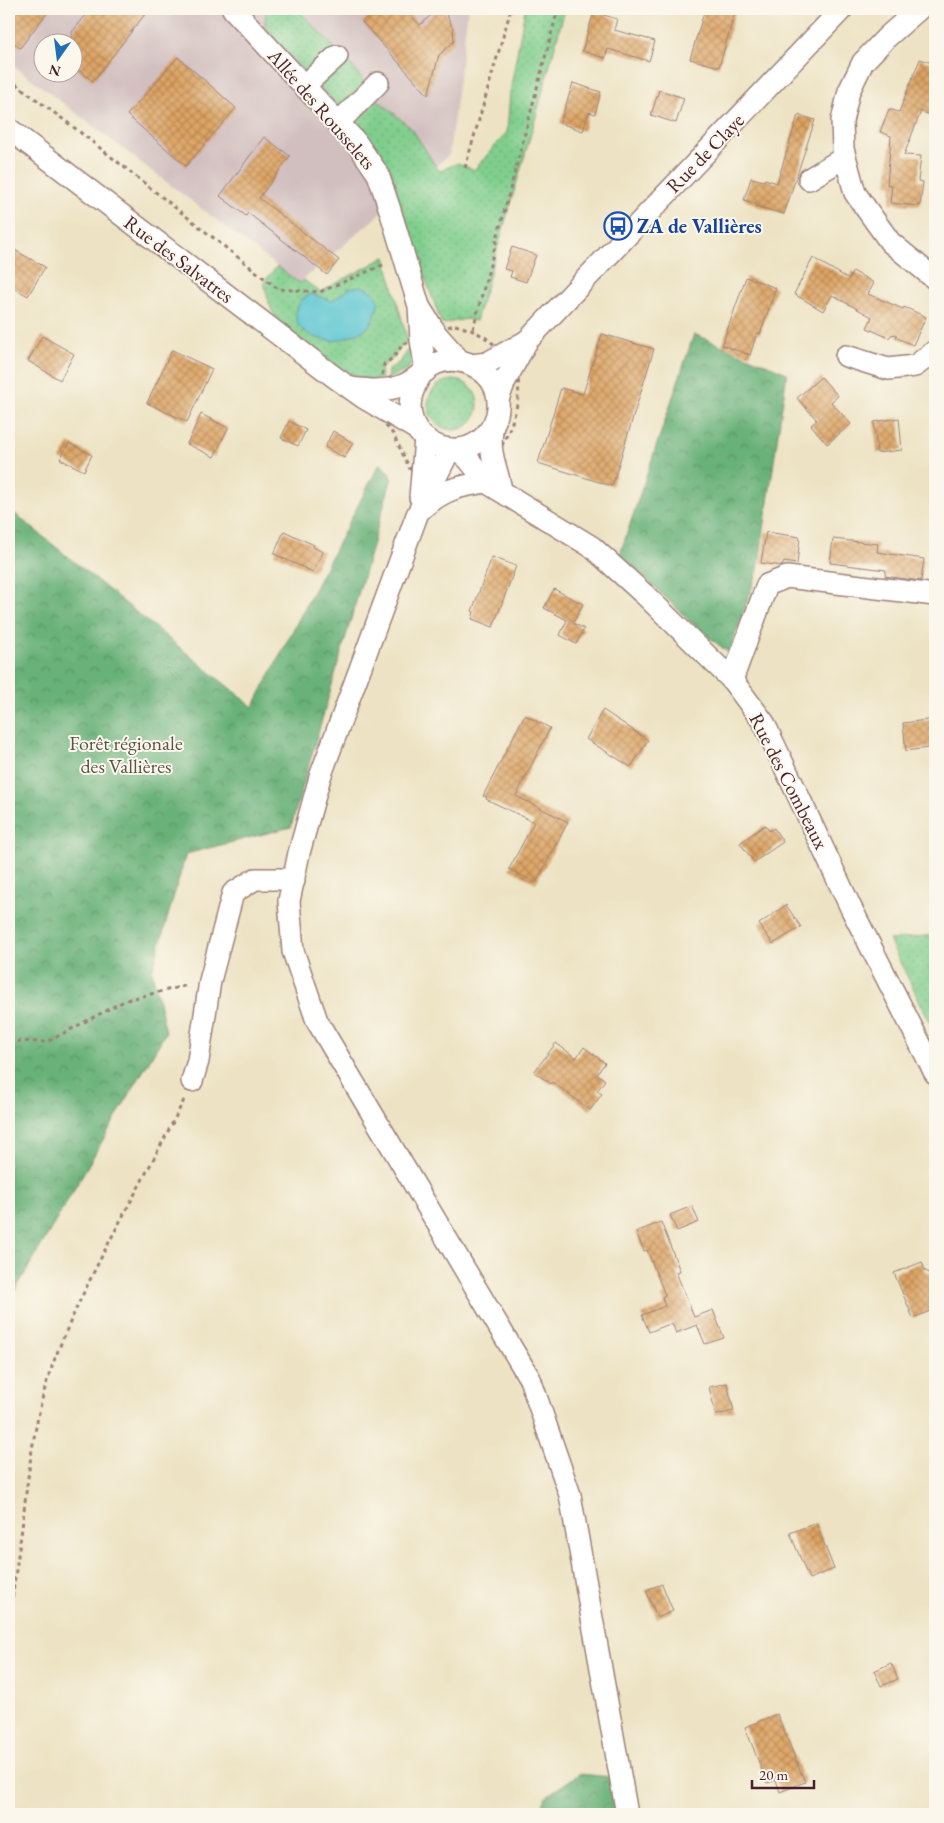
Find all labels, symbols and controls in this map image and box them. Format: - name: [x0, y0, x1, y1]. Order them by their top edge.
- north arrow: [32, 32, 82, 82]
- street label: Allée des Rousselets: [262, 42, 382, 175]
- text: N: [47, 60, 63, 81]
- street label: Rue de Claye: [660, 107, 750, 198]
- street label: Rue des Salvatres: [119, 209, 239, 309]
- bus stop icon: ZA de Vallières: [603, 211, 633, 241]
- place label: ZA de Vallières: [637, 213, 762, 239]
- street label: Rue des Combeaux: [743, 708, 835, 854]
- park label: Forêt régionale des Vallières: [69, 730, 183, 779]
- scale bar: [752, 1758, 814, 1790]
- text: 20 m: [759, 1765, 788, 1784]

